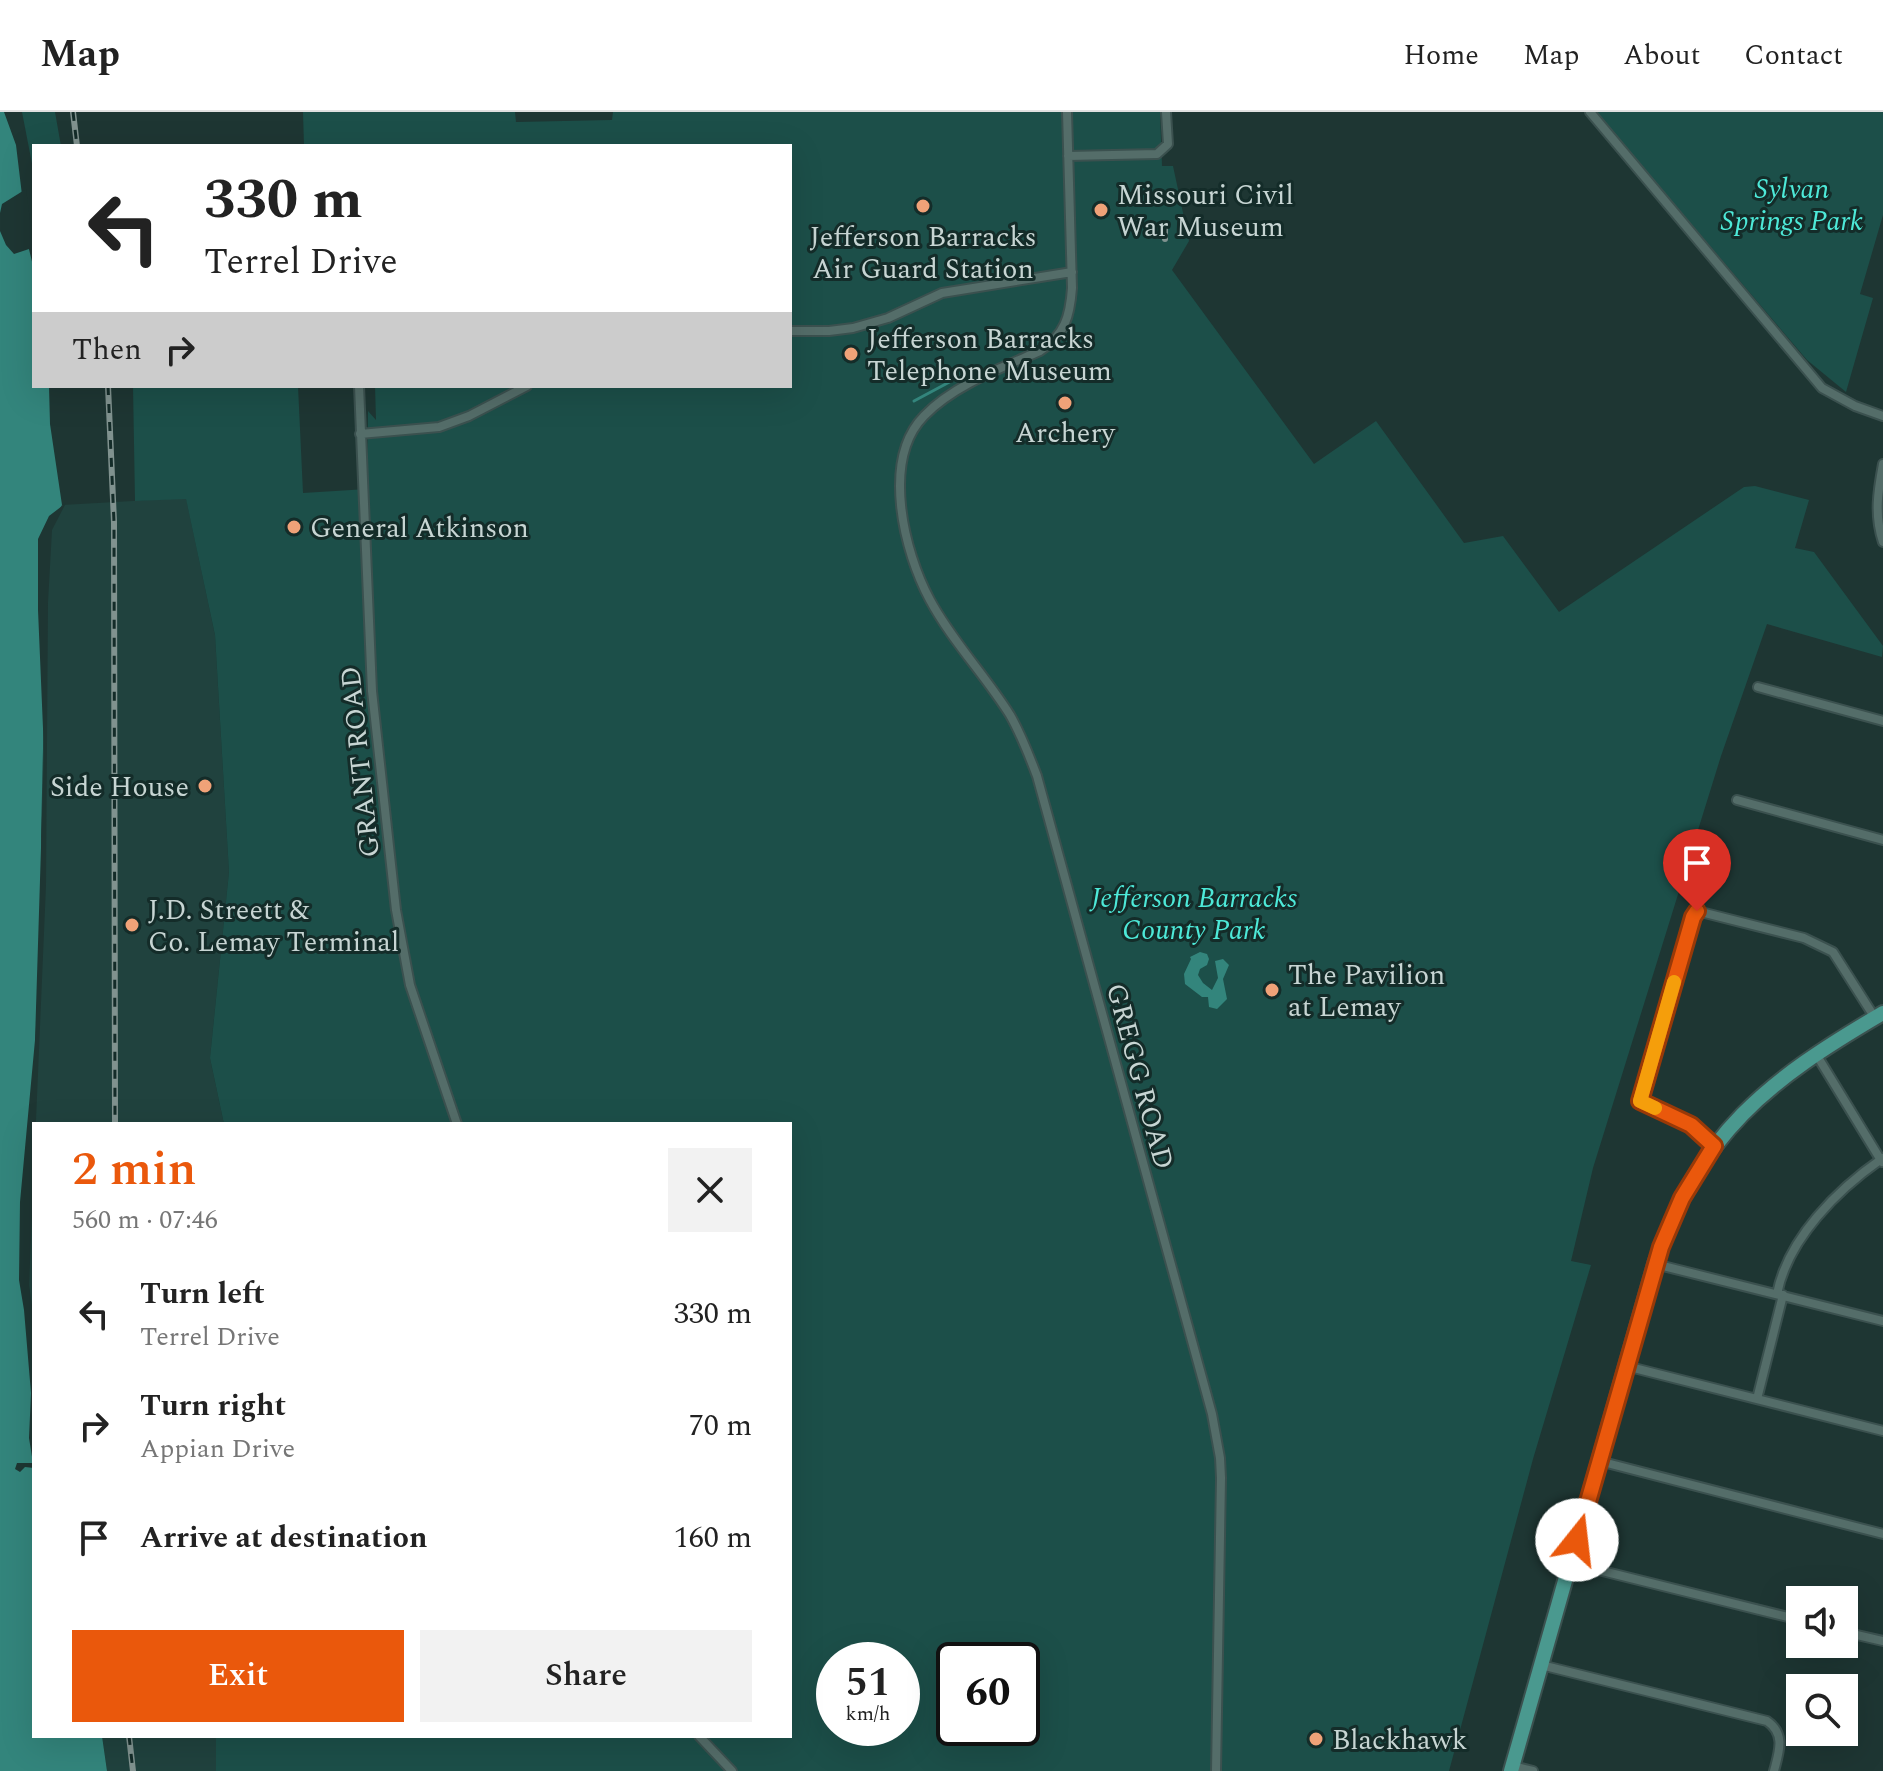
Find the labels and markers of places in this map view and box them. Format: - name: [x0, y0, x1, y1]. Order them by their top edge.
- place label: Missouri Civil War Museum: [1117, 174, 1294, 249]
- marker: Jefferson Barracks Air Guard Station: [914, 197, 932, 215]
- marker: Missouri Civil War Museum: [1092, 201, 1110, 219]
- place label: Jefferson Barracks Air Guard Station: [809, 216, 1037, 291]
- place label: Jefferson Barracks Telephone Museum: [867, 318, 1112, 393]
- marker: Jefferson Barracks Telephone Museum: [842, 345, 860, 363]
- marker: Archery: [1056, 394, 1074, 412]
- place label: Archery: [1015, 412, 1117, 455]
- place label: General Atkinson: [310, 507, 529, 550]
- marker: General Atkinson: [285, 518, 303, 536]
- place label: Side House: [50, 766, 189, 809]
- marker: Side House: [196, 777, 214, 795]
- pin: [1663, 829, 1731, 911]
- place label: J.D. Streett & Co. Lemay Terminal: [148, 889, 399, 964]
- marker: J.D. Streett & Co. Lemay Terminal: [123, 916, 141, 934]
- place label: The Pavilion at Lemay: [1288, 954, 1445, 1029]
- marker: The Pavilion at Lemay: [1263, 981, 1281, 999]
- place label: Blackhawk: [1332, 1719, 1467, 1762]
- marker: Blackhawk: [1307, 1730, 1325, 1748]

